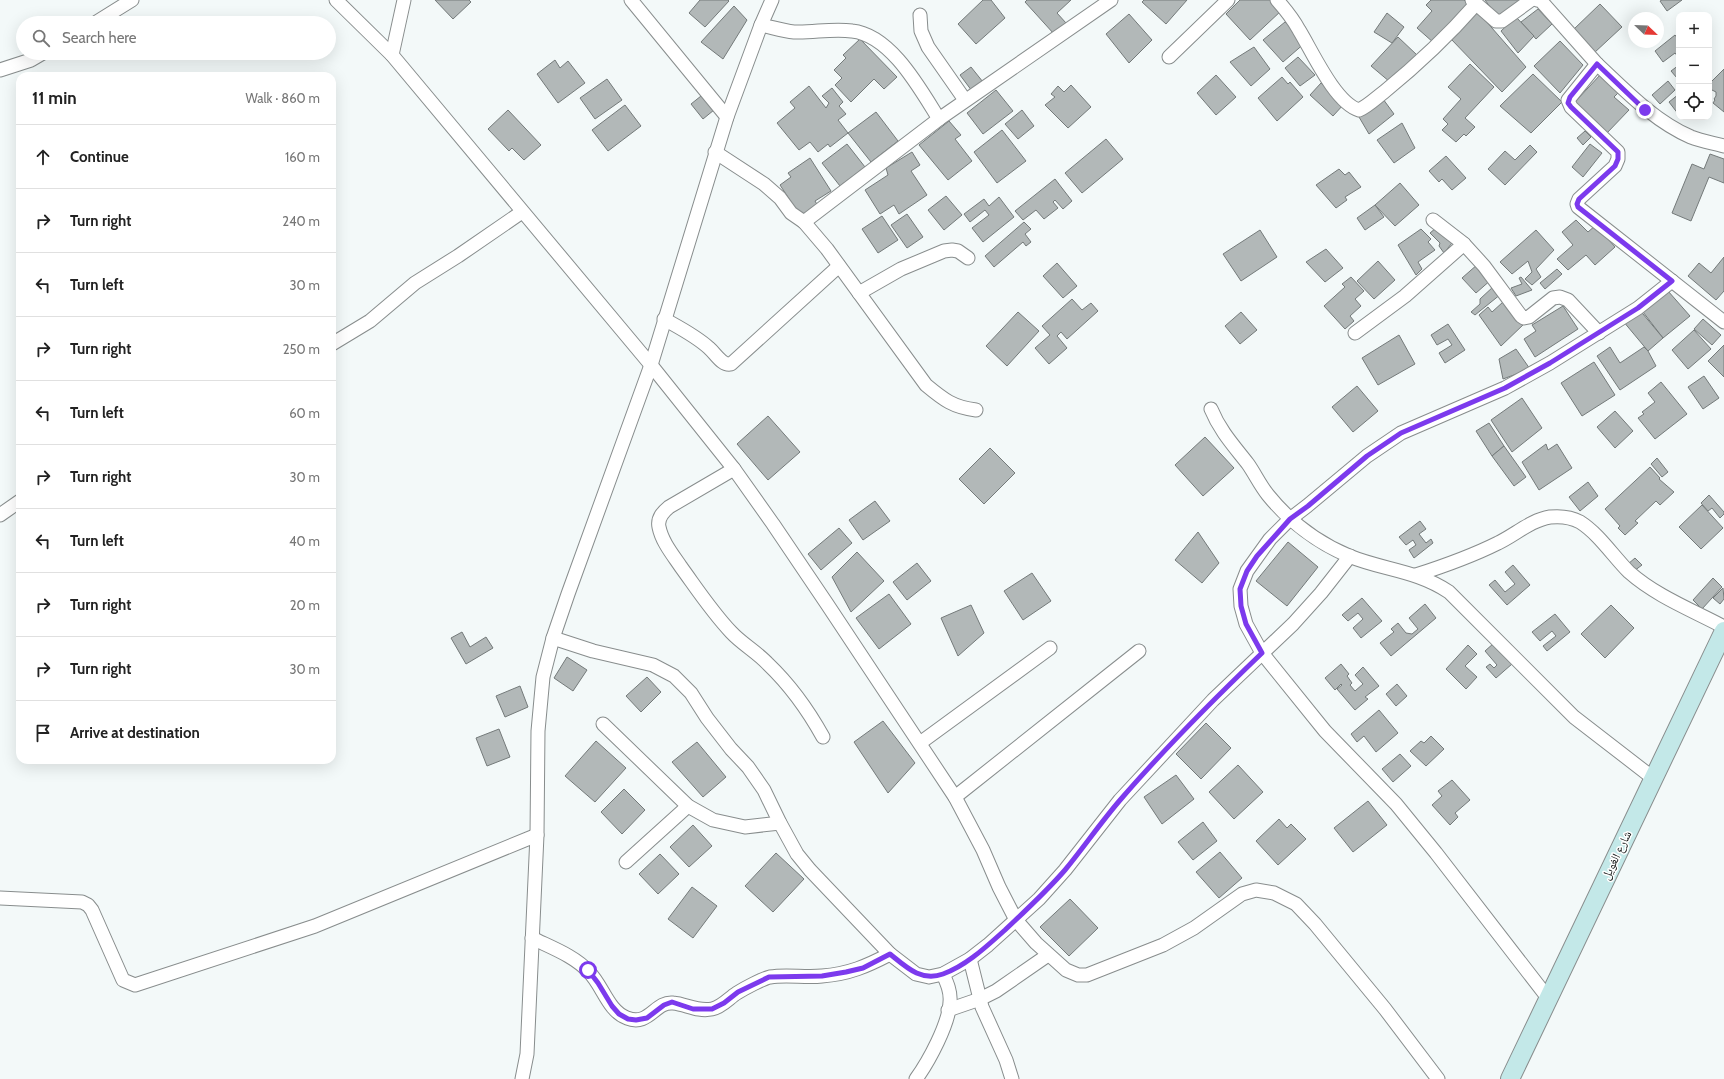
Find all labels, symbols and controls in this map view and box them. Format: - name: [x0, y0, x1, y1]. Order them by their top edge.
- north arrow: [1628, 12, 1664, 48]
- map controls: [1676, 12, 1712, 120]
- button: +: [1676, 12, 1712, 48]
- search box: [16, 16, 336, 60]
- icon: search: [30, 27, 52, 49]
- text: Search here: [62, 29, 137, 47]
- button: −: [1676, 48, 1712, 84]
- button: locate: [1676, 84, 1712, 120]
- text: 11 min: [32, 88, 77, 108]
- text: Walk · 860 m: [245, 90, 320, 106]
- route end: [1636, 101, 1654, 119]
- icon: ahead: [32, 146, 54, 168]
- text: Continue: [70, 148, 129, 166]
- text: 160 m: [285, 149, 320, 165]
- icon: right: [32, 210, 54, 232]
- text: Turn right: [70, 212, 131, 230]
- text: 240 m: [282, 213, 320, 229]
- icon: left: [32, 274, 54, 296]
- text: Turn left: [70, 276, 124, 294]
- text: 30 m: [290, 277, 320, 293]
- icon: right: [32, 338, 54, 360]
- text: Turn right: [70, 340, 131, 358]
- text: 250 m: [283, 341, 320, 357]
- icon: left: [32, 402, 54, 424]
- text: Turn left: [70, 404, 124, 422]
- text: 60 m: [289, 405, 320, 421]
- icon: right: [32, 466, 54, 488]
- text: Turn right: [70, 468, 131, 486]
- text: 30 m: [290, 469, 320, 485]
- icon: left: [32, 530, 54, 552]
- text: Turn left: [70, 532, 124, 550]
- text: 40 m: [289, 533, 320, 549]
- icon: right: [32, 594, 54, 616]
- text: Turn right: [70, 596, 131, 614]
- text: 20 m: [290, 597, 320, 613]
- icon: right: [32, 658, 54, 680]
- text: Turn right: [70, 660, 131, 678]
- text: 30 m: [290, 661, 320, 677]
- icon: arrive: [32, 722, 54, 744]
- text: Arrive at destination: [70, 724, 200, 742]
- street label: شارع الغويل: [1598, 828, 1635, 882]
- route start: [579, 961, 597, 979]

